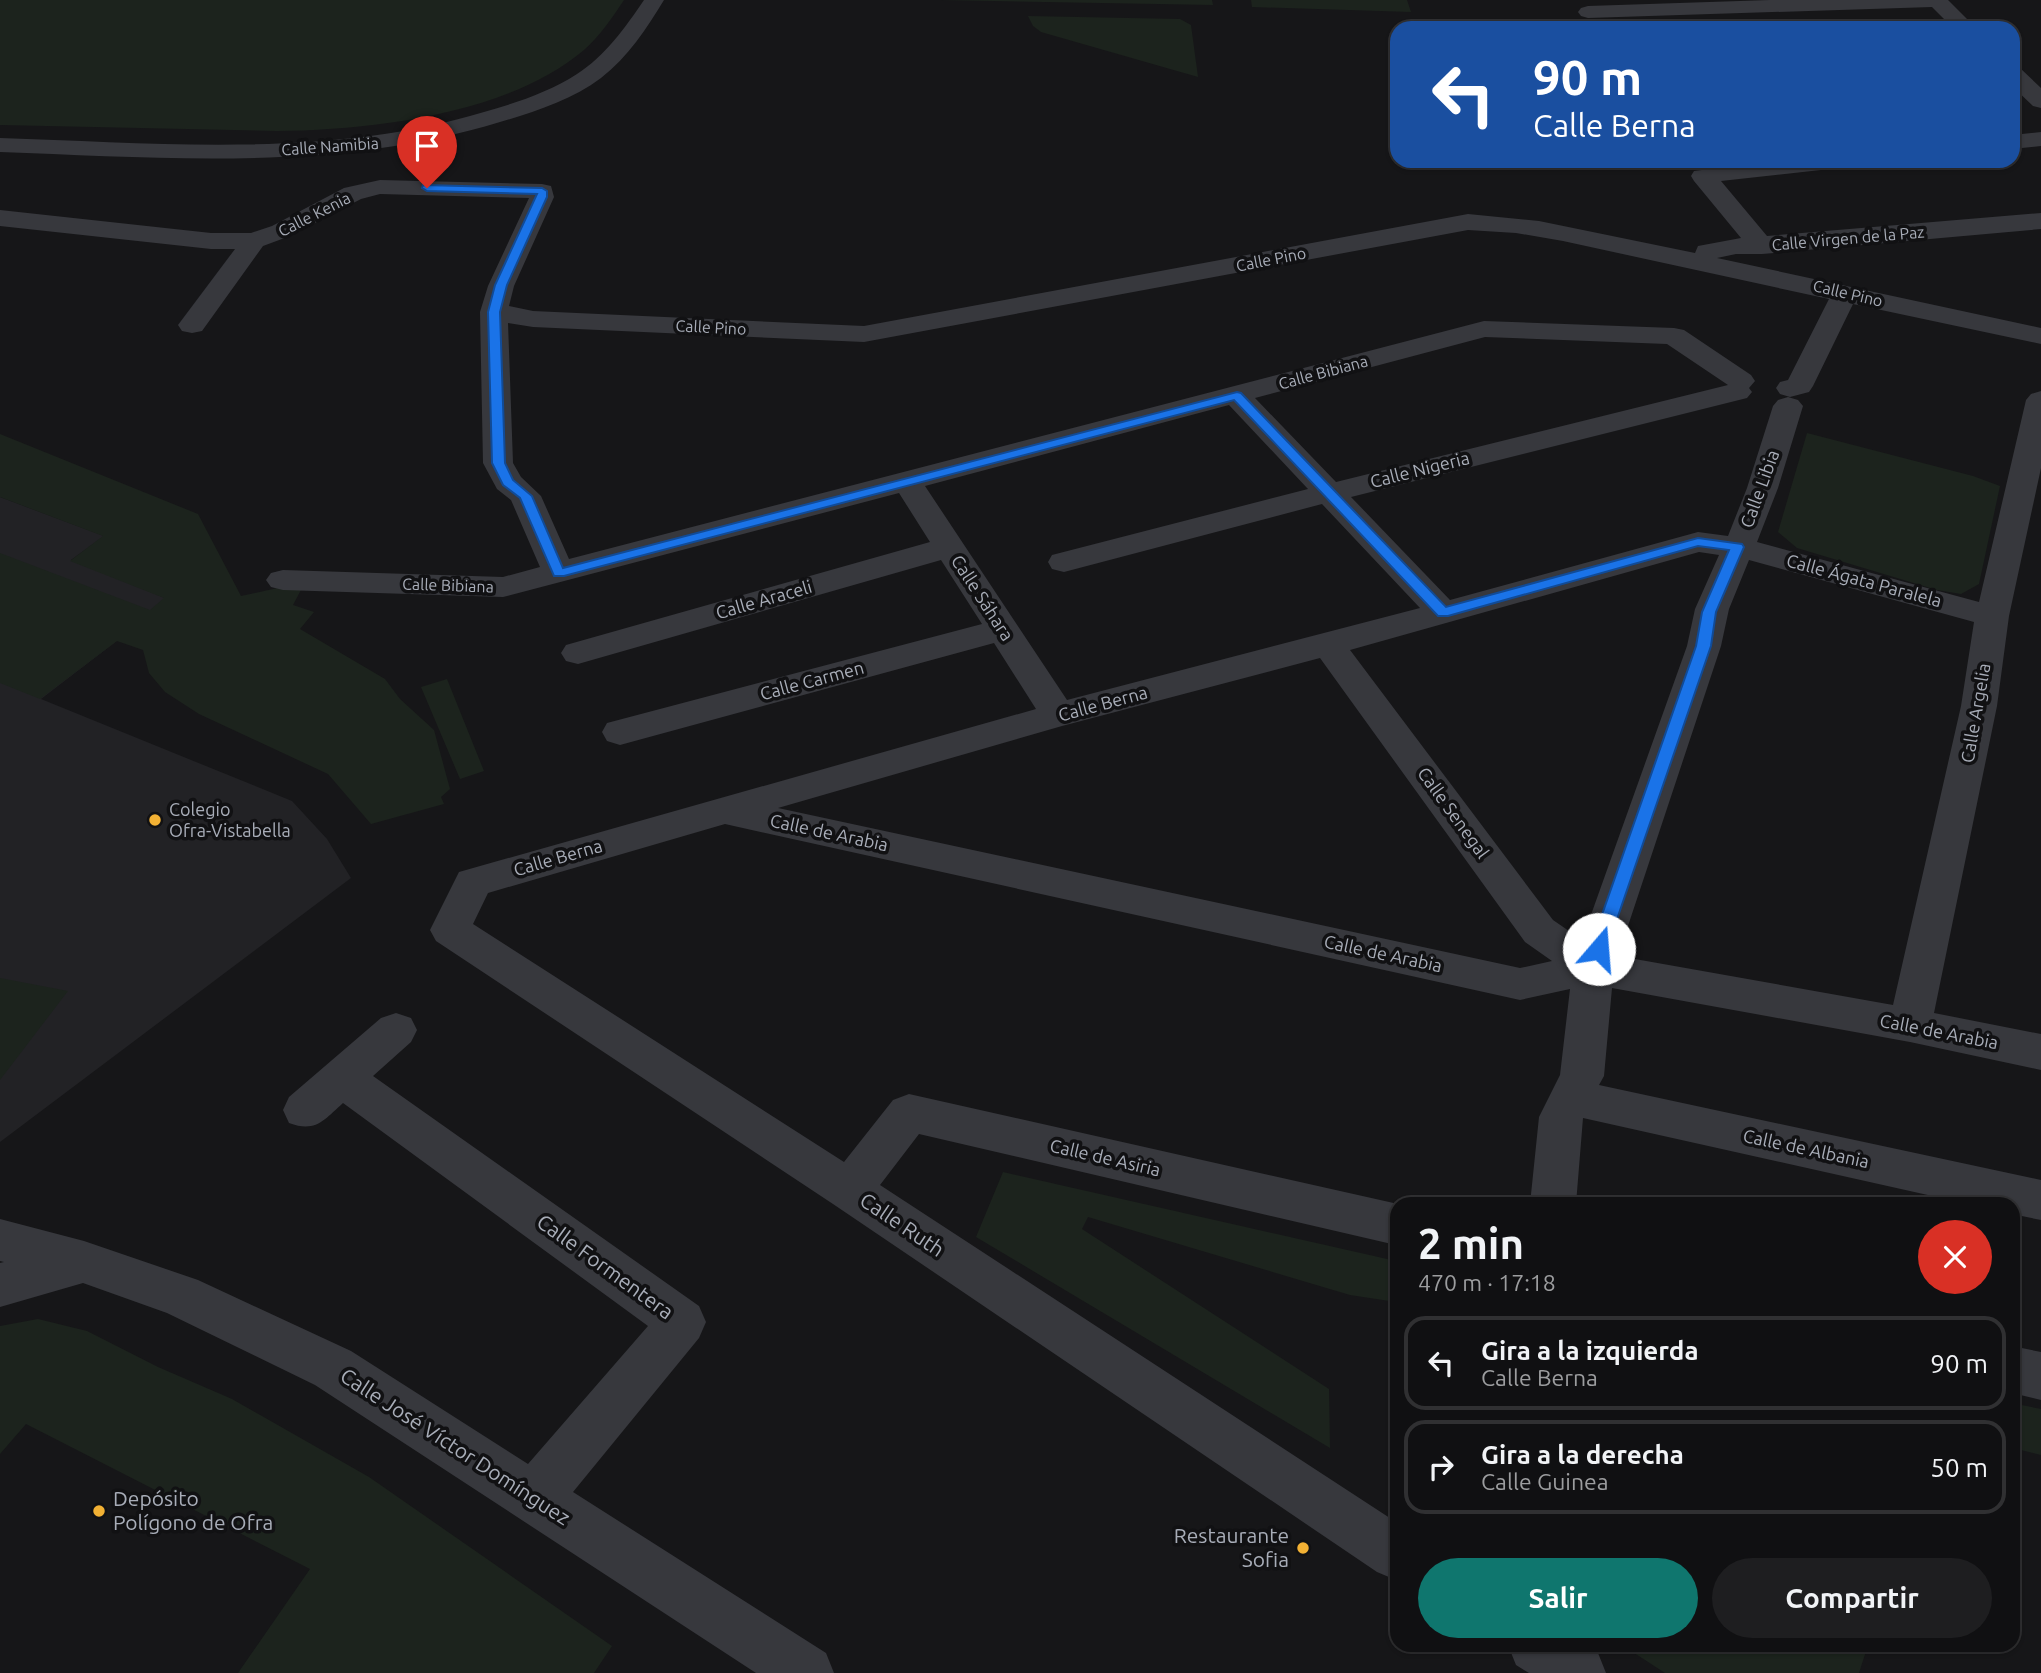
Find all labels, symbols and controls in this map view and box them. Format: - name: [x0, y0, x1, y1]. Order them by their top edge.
- icon: left: [1418, 49, 1509, 140]
- text: 90 m: [1533, 49, 1642, 104]
- text: Calle Berna: [1533, 107, 1696, 143]
- pin: [397, 116, 457, 188]
- icon: arrive: [408, 127, 446, 165]
- street label: Calle Namibia: [281, 134, 379, 158]
- street label: Calle Kenia: [275, 188, 353, 240]
- street label: Calle Virgen de la Paz: [1771, 222, 1925, 254]
- street label: Calle Pino: [1234, 243, 1308, 275]
- street label: Calle Pino: [1811, 276, 1885, 310]
- street label: Calle Pino: [675, 316, 747, 338]
- street label: Calle Bibiana: [1276, 351, 1370, 393]
- street label: Calle Nigeria: [1368, 447, 1472, 491]
- street label: Calle Libia: [1736, 447, 1782, 530]
- street label: Calle Ágata Paralela: [1784, 549, 1944, 610]
- street label: Calle Sáhara: [948, 551, 1018, 644]
- street label: Calle Bibiana: [402, 574, 494, 596]
- street label: Calle Araceli: [713, 576, 814, 622]
- street label: Calle Carmen: [758, 657, 866, 703]
- street label: Calle Argelia: [1956, 661, 1994, 764]
- street label: Calle Berna: [1056, 682, 1150, 725]
- street label: Calle Senegal: [1414, 763, 1494, 862]
- place label: Colegio Ofra-Vistabella: [169, 799, 291, 840]
- street label: Calle de Arabia: [768, 810, 890, 854]
- marker: Colegio Ofra-Vistabella: [147, 812, 163, 828]
- street label: Calle Berna: [511, 835, 604, 879]
- position arrow: [1562, 912, 1636, 986]
- street label: Calle de Arabia: [1322, 931, 1444, 975]
- street label: Calle de Arabia: [1878, 1010, 2000, 1052]
- street label: Calle de Albania: [1741, 1125, 1871, 1171]
- street label: Calle de Asiria: [1048, 1135, 1163, 1179]
- street label: Calle Ruth: [856, 1187, 949, 1261]
- street label: Calle Formentera: [533, 1209, 678, 1324]
- text: 2 min: [1418, 1220, 1524, 1267]
- button: close: [1918, 1220, 1992, 1294]
- text: 470 m · 17:18: [1418, 1270, 1556, 1295]
- text: Gira a la izquierda: [1481, 1336, 1699, 1365]
- icon: left: [1422, 1344, 1460, 1382]
- text: 90 m: [1930, 1349, 1988, 1378]
- street label: Calle José Víctor Domínguez: [336, 1363, 575, 1529]
- text: Calle Berna: [1481, 1365, 1598, 1390]
- text: Gira a la derecha: [1481, 1440, 1684, 1469]
- icon: right: [1422, 1448, 1460, 1486]
- text: 50 m: [1930, 1453, 1988, 1482]
- text: Calle Guinea: [1481, 1469, 1609, 1494]
- place label: Depósito Polígono de Ofra: [113, 1486, 273, 1534]
- marker: Depósito Polígono de Ofra: [91, 1503, 107, 1519]
- place label: Restaurante Sofia: [1174, 1523, 1289, 1571]
- marker: Restaurante Sofia: [1295, 1540, 1311, 1556]
- button: Salir: [1418, 1558, 1698, 1638]
- button: Compartir: [1712, 1558, 1992, 1638]

